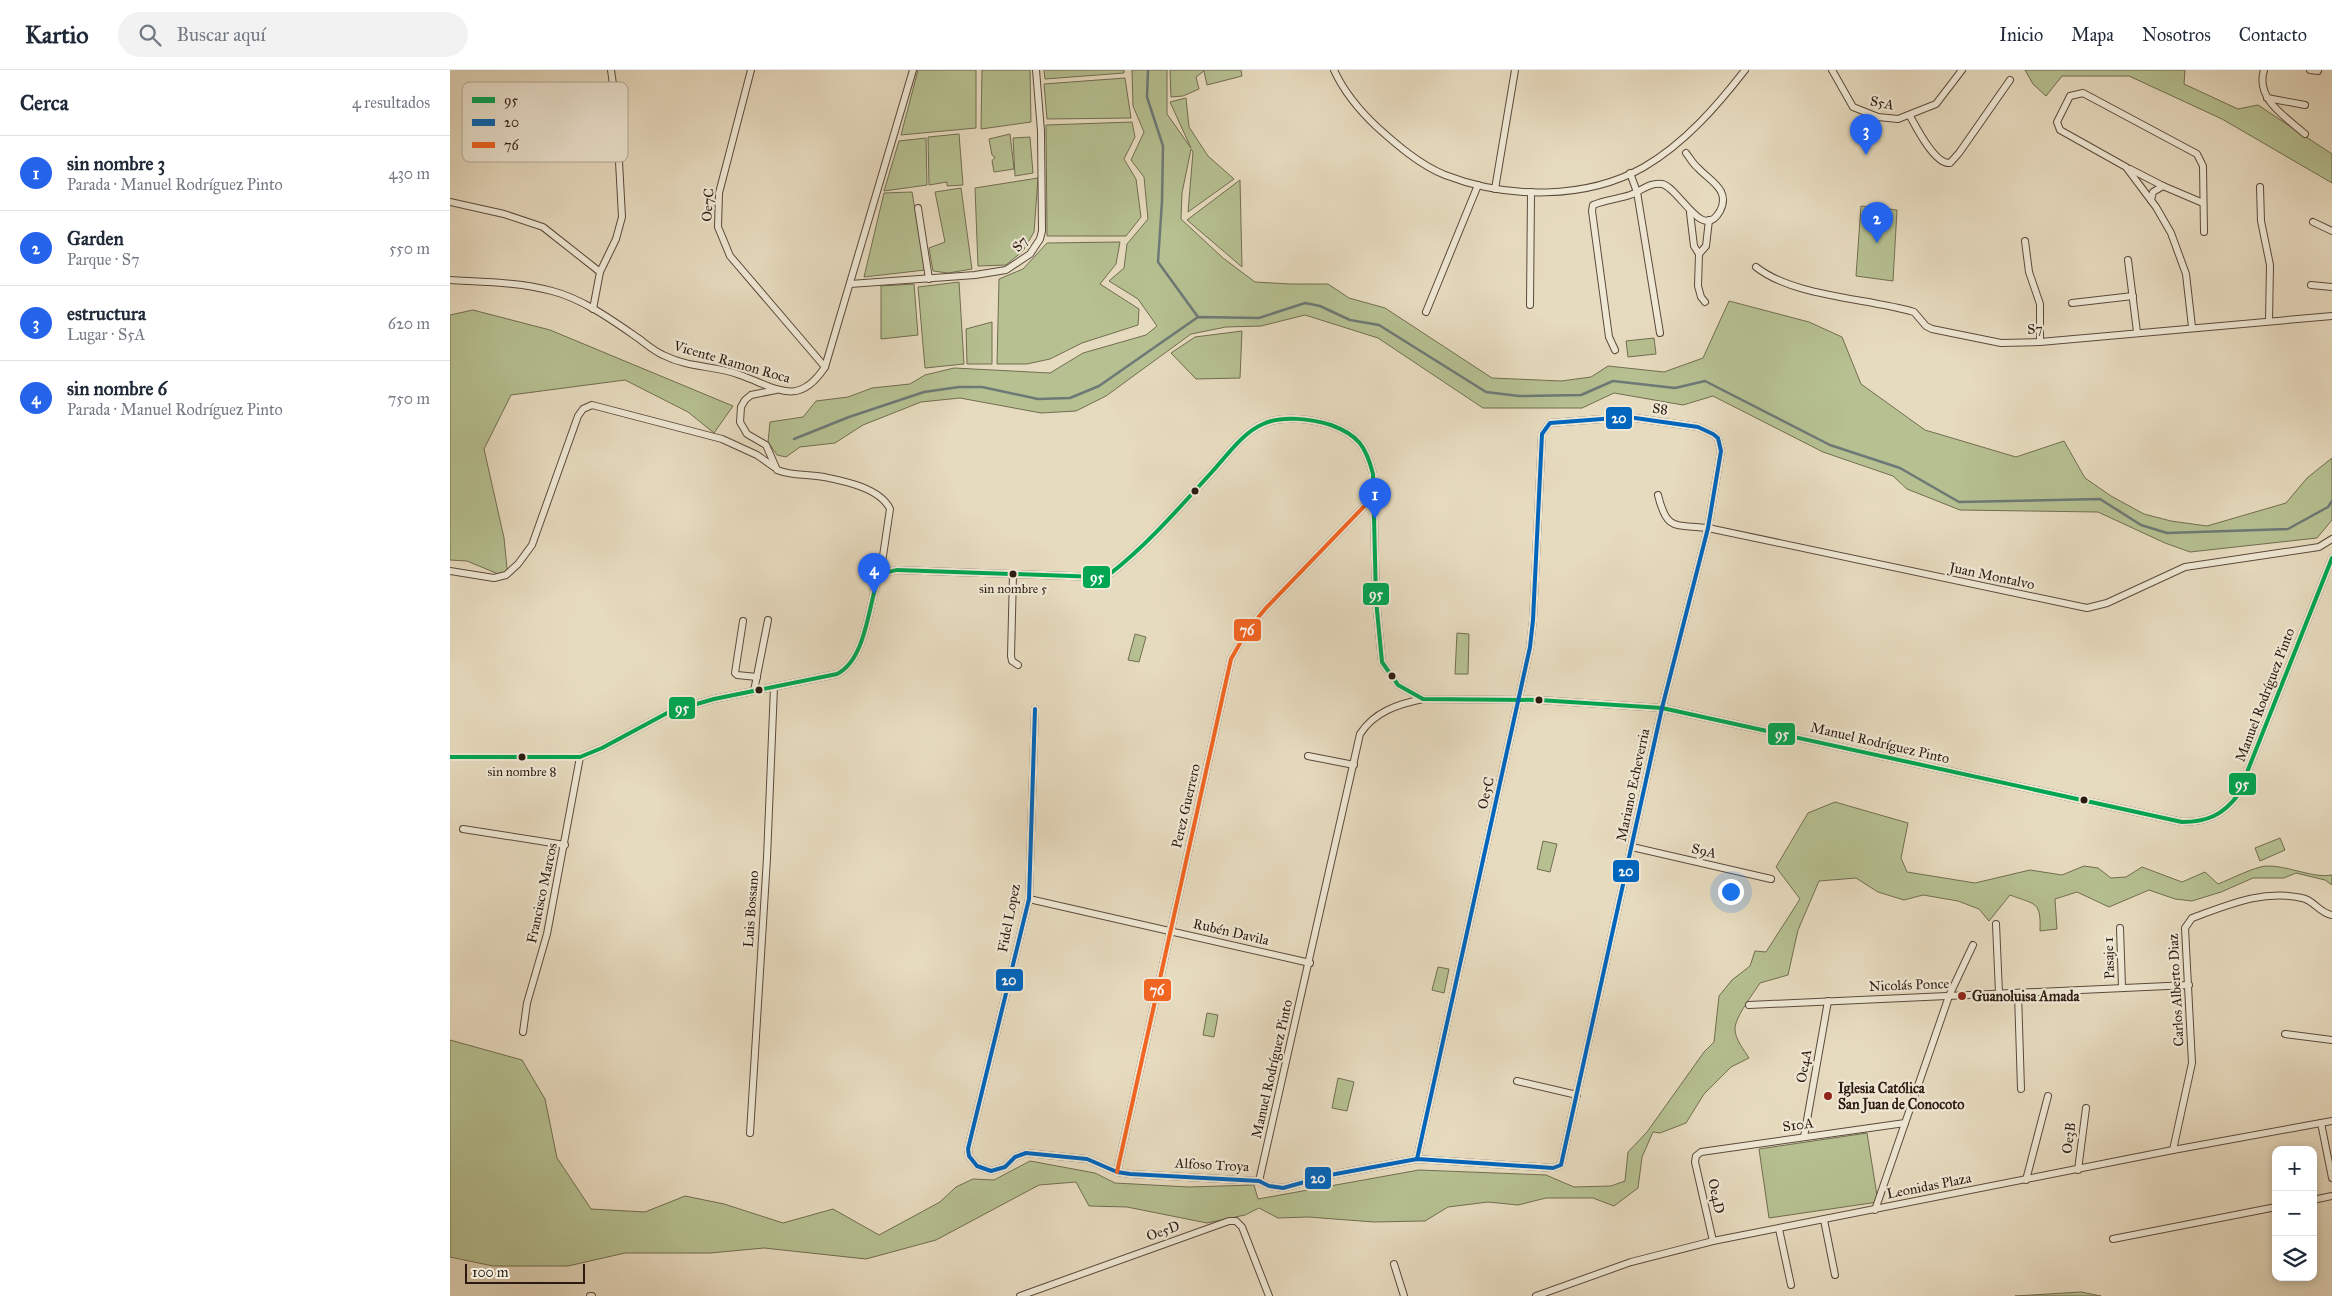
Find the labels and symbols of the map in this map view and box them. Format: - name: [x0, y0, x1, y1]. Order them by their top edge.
- legend: [462, 82, 628, 162]
- text: 95: [504, 92, 519, 109]
- street label: S5A: [1869, 93, 1896, 114]
- text: 20: [504, 114, 519, 131]
- pin: 3: [1850, 114, 1882, 155]
- text: 76: [504, 137, 519, 154]
- street label: Oe7C: [698, 188, 718, 222]
- pin: 2: [1861, 202, 1893, 243]
- street label: S7: [1008, 233, 1032, 255]
- street label: S7: [2027, 320, 2043, 338]
- street label: Vicente Ramon Roca: [671, 337, 792, 387]
- street label: S8: [1651, 400, 1669, 418]
- line badge: 20: [1605, 406, 1633, 430]
- text: 20: [1611, 410, 1627, 427]
- pin: 1: [1359, 478, 1391, 519]
- unlabelled marker: [1190, 486, 1200, 496]
- pin: 4: [858, 553, 890, 594]
- street label: Juan Montalvo: [1946, 558, 2036, 594]
- line badge: 95: [1082, 565, 1111, 589]
- marker: sin nombre 5: [1008, 569, 1018, 579]
- text: 95: [1090, 569, 1105, 587]
- place label: sin nombre 5: [979, 581, 1047, 597]
- line badge: 95: [1362, 582, 1390, 606]
- text: 95: [1369, 586, 1384, 604]
- line badge: 76: [1233, 618, 1262, 642]
- text: 76: [1240, 622, 1255, 639]
- street label: Manuel Rodríguez Pinto: [2232, 626, 2298, 764]
- unlabelled marker: [1387, 671, 1397, 681]
- unlabelled marker: [754, 685, 764, 695]
- unlabelled marker: [1534, 695, 1544, 705]
- line badge: 95: [668, 696, 696, 720]
- text: 95: [675, 700, 690, 718]
- street label: Manuel Rodríguez Pinto: [1809, 719, 1951, 767]
- line badge: 95: [1767, 722, 1796, 746]
- text: 95: [1775, 726, 1790, 744]
- street label: Mariano Echeverria: [1613, 727, 1653, 843]
- marker: sin nombre 8: [517, 752, 527, 762]
- street label: Perez Guerrero: [1168, 762, 1204, 850]
- place label: sin nombre 8: [488, 764, 556, 780]
- line badge: 95: [2228, 772, 2257, 796]
- street label: Oe5C: [1474, 775, 1498, 811]
- text: 95: [2235, 776, 2250, 794]
- unlabelled marker: [2079, 795, 2089, 805]
- street label: S9A: [1690, 840, 1719, 862]
- street label: Francisco Marcos: [523, 841, 561, 945]
- line badge: 20: [1612, 859, 1640, 883]
- text: 20: [1618, 863, 1634, 880]
- street label: Luis Bossano: [740, 870, 762, 948]
- your location: [1718, 879, 1744, 905]
- street label: Fidel Lopez: [994, 882, 1024, 954]
- street label: Rubén Davila: [1191, 915, 1271, 949]
- street label: Carlos Alberto Diaz: [2165, 933, 2187, 1047]
- street label: Pasaje 1: [2100, 936, 2118, 980]
- line badge: 20: [995, 968, 1024, 992]
- text: 20: [1001, 972, 1017, 989]
- street label: Nicolás Ponce: [1868, 975, 1950, 995]
- line badge: 76: [1143, 978, 1172, 1002]
- text: 76: [1150, 982, 1165, 999]
- place label: Guanoluisa Amada: [1972, 988, 2080, 1005]
- marker: Guanoluisa Amada: [1956, 990, 1968, 1002]
- street label: Manuel Rodríguez Pinto: [1248, 998, 1296, 1140]
- street label: Oe4A: [1793, 1047, 1815, 1084]
- place label: Iglesia Católica San Juan de Conocoto: [1838, 1080, 1964, 1114]
- marker: Iglesia Católica San Juan de Conocoto: [1822, 1090, 1834, 1102]
- street label: S10A: [1781, 1114, 1815, 1136]
- street label: Oe3B: [2058, 1121, 2080, 1155]
- street label: Alfoso Troya: [1174, 1155, 1250, 1175]
- line badge: 20: [1304, 1166, 1332, 1190]
- street label: Leonidas Plaza: [1885, 1169, 1973, 1203]
- text: 20: [1310, 1170, 1326, 1187]
- street label: Oe4D: [1704, 1177, 1728, 1215]
- street label: Oe5D: [1144, 1217, 1182, 1245]
- scale bar: [465, 1261, 585, 1284]

